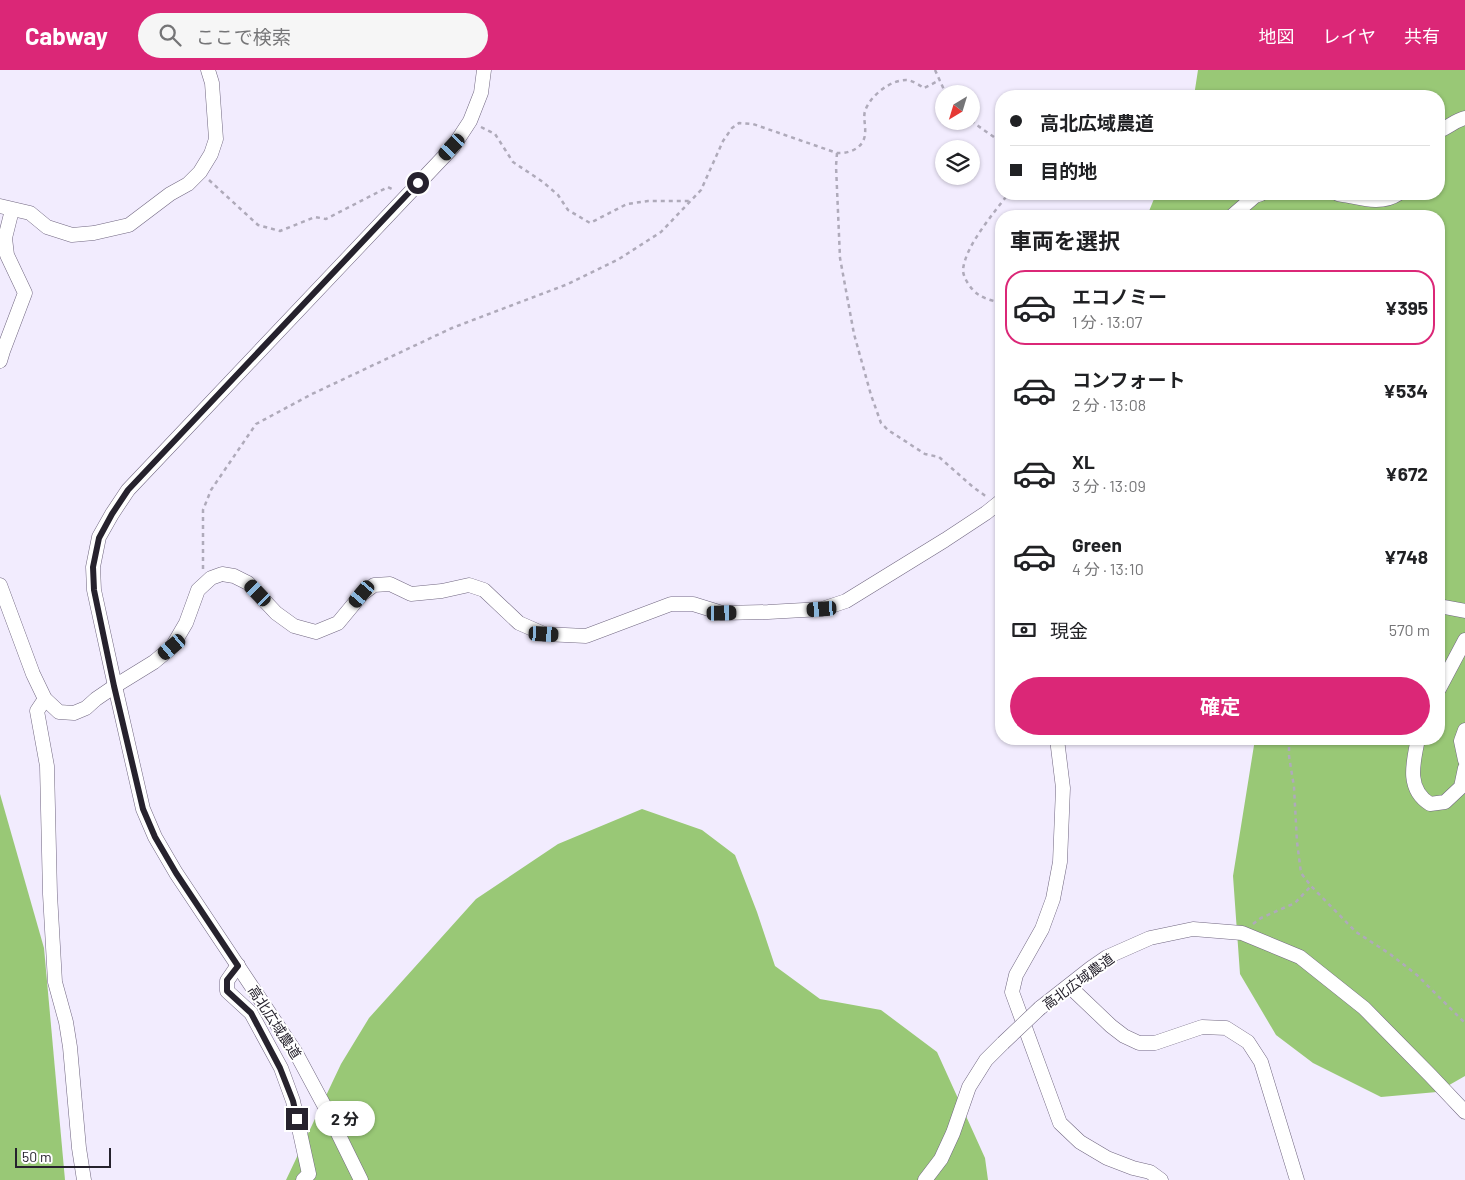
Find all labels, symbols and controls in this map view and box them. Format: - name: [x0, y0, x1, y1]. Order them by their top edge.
- search box: [138, 13, 488, 58]
- text: Cabway: [25, 21, 108, 50]
- icon: search: [156, 21, 184, 49]
- text: ここで検索: [196, 25, 291, 48]
- text: 地図: [1259, 25, 1295, 47]
- text: レイヤ: [1323, 25, 1376, 47]
- text: 共有: [1404, 25, 1440, 47]
- north arrow: [935, 85, 980, 130]
- map controls: [935, 85, 980, 185]
- text: 高北広域農道: [1040, 111, 1154, 134]
- car: [436, 131, 467, 163]
- button: layers: [935, 140, 980, 185]
- text: 目的地: [1040, 159, 1097, 182]
- route start: [407, 172, 429, 194]
- text: 車両を選択: [1010, 227, 1120, 253]
- icon: car: [1012, 285, 1057, 330]
- text: エコノミー: [1072, 285, 1167, 308]
- text: ¥395: [1384, 296, 1428, 319]
- text: 1 分 · 13:07: [1072, 312, 1142, 331]
- icon: car: [1012, 368, 1057, 413]
- text: コンフォート: [1072, 368, 1185, 391]
- text: ¥534: [1383, 379, 1428, 402]
- text: 2 分 · 13:08: [1072, 395, 1146, 414]
- text: XL: [1072, 450, 1095, 473]
- icon: car: [1012, 451, 1057, 496]
- text: ¥672: [1385, 462, 1428, 485]
- text: 3 分 · 13:09: [1072, 476, 1146, 495]
- text: Green: [1072, 533, 1122, 556]
- icon: car: [1012, 534, 1057, 579]
- text: ¥748: [1384, 545, 1428, 568]
- text: 4 分 · 13:10: [1072, 559, 1144, 578]
- car: [242, 577, 273, 609]
- car: [346, 578, 377, 610]
- car: [806, 600, 837, 618]
- car: [706, 605, 737, 621]
- icon: cash: [1010, 616, 1038, 644]
- text: 現金: [1050, 619, 1088, 642]
- text: 570 m: [1389, 620, 1430, 639]
- car: [528, 626, 559, 642]
- car: [155, 632, 188, 662]
- button: 確定: [1010, 677, 1430, 735]
- street label: 高北広域農道: [1039, 949, 1117, 1013]
- street label: 高北広域農道: [245, 982, 305, 1062]
- callout: 2 分: [314, 1102, 374, 1136]
- route end: [286, 1108, 308, 1130]
- text: 2 分: [331, 1109, 359, 1128]
- scale bar: [15, 1145, 111, 1168]
- text: 50 m: [22, 1148, 51, 1165]

